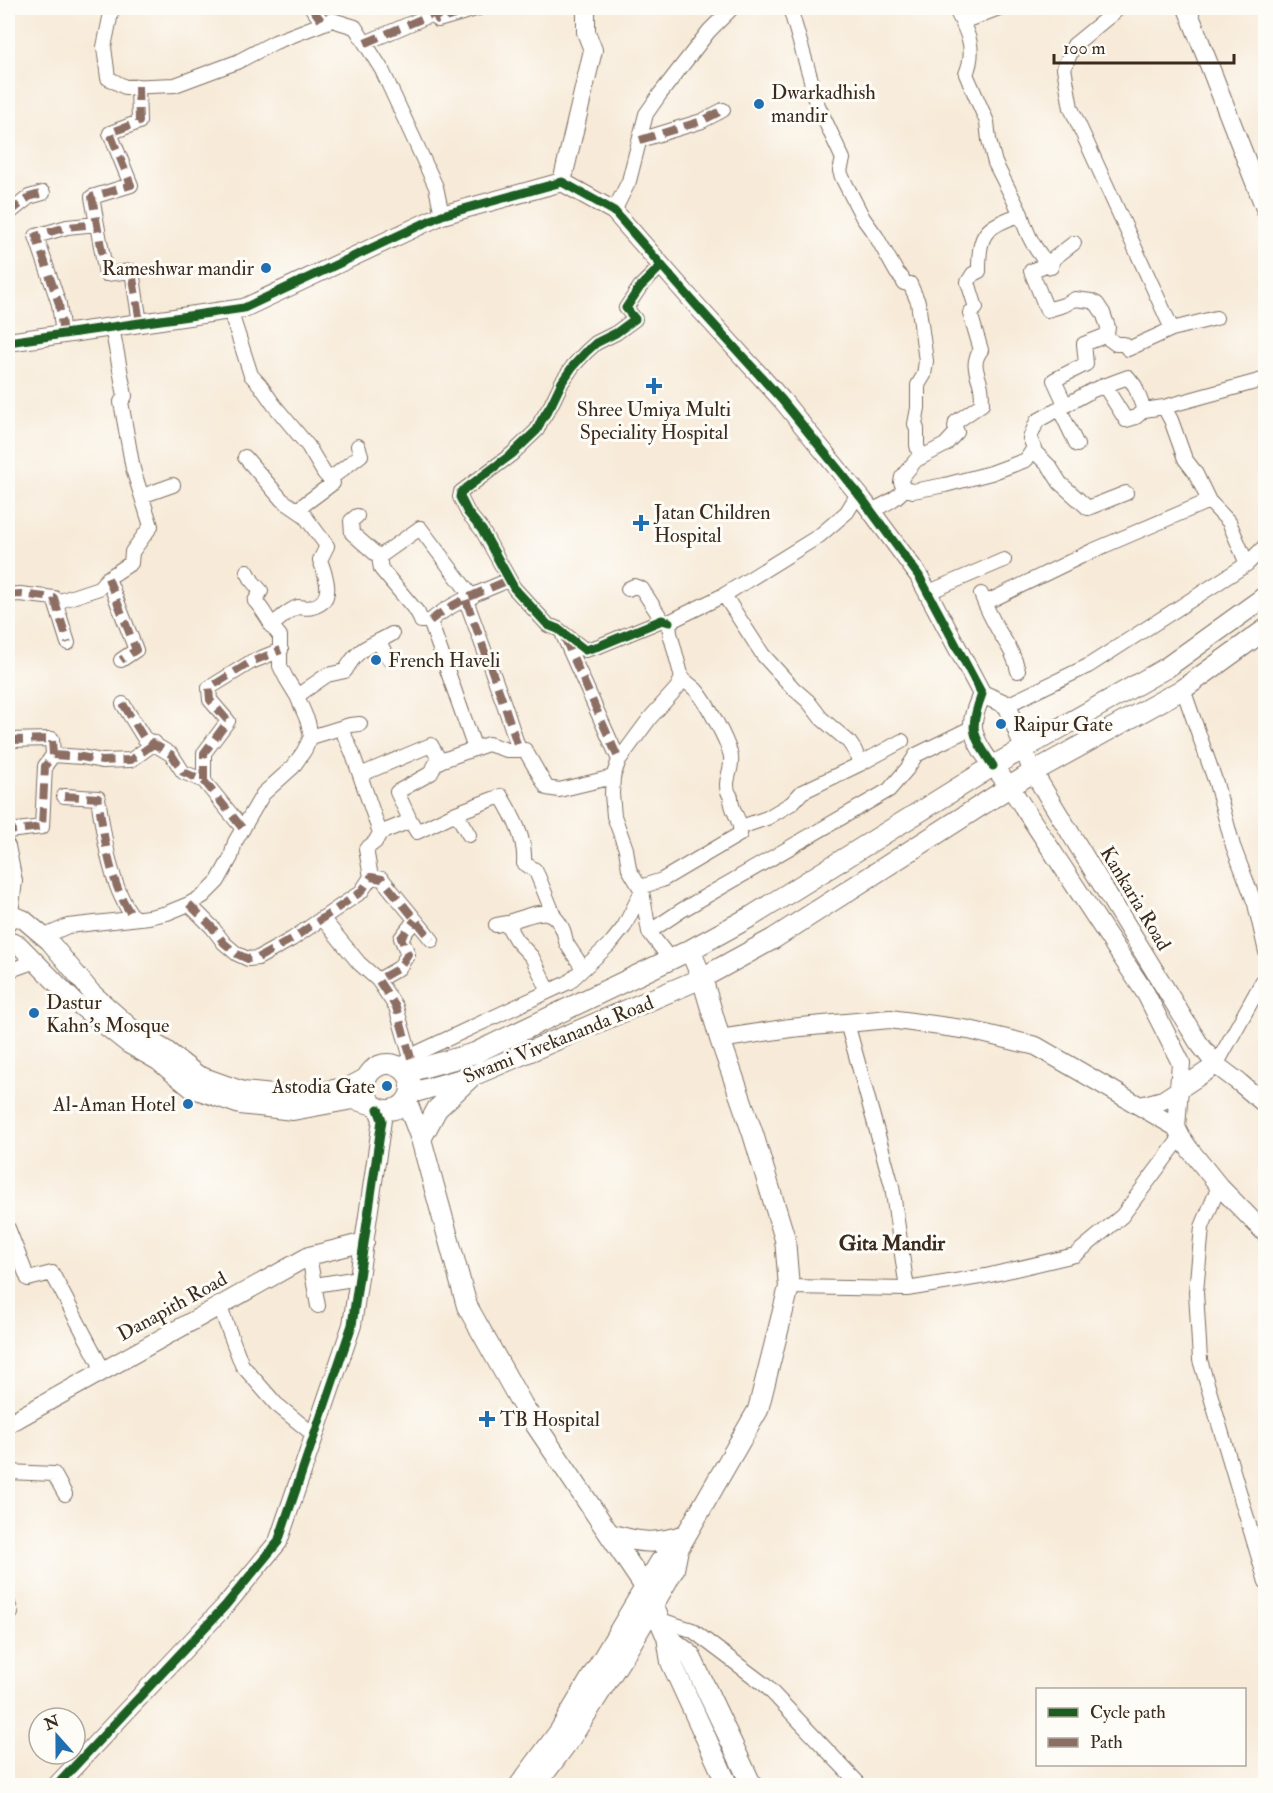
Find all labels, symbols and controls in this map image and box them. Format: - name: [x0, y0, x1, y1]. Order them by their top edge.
- scale bar: [1054, 27, 1234, 65]
- text: 100 m: [1063, 37, 1106, 60]
- place label: Dwarkadhish mandir: [771, 80, 876, 128]
- marker: Dwarkadhish mandir: [752, 97, 766, 111]
- place label: Rameshwar mandir: [102, 256, 255, 281]
- marker: Rameshwar mandir: [259, 261, 273, 275]
- marker: Shree Umiya Multi Speciality Hospital: [645, 377, 663, 395]
- place label: Shree Umiya Multi Speciality Hospital: [577, 397, 731, 446]
- place label: Jatan Children Hospital: [653, 500, 771, 549]
- marker: Jatan Children Hospital: [632, 514, 650, 532]
- place label: French Haveli: [388, 648, 500, 673]
- marker: French Haveli: [369, 653, 383, 667]
- place label: Raipur Gate: [1013, 712, 1113, 738]
- marker: Raipur Gate: [994, 717, 1008, 731]
- street label: Kankaria Road: [1095, 842, 1177, 955]
- place label: Dastur Kahn's Mosque: [46, 990, 169, 1038]
- street label: Swami Vivekananda Road: [459, 990, 657, 1089]
- marker: Dastur Kahn's Mosque: [27, 1006, 41, 1020]
- place label: Astodia Gate: [271, 1074, 375, 1099]
- marker: Astodia Gate: [380, 1079, 394, 1093]
- place label: Al-Aman Hotel: [52, 1092, 176, 1117]
- marker: Al-Aman Hotel: [181, 1097, 195, 1111]
- district label: Gita Mandir: [839, 1230, 946, 1257]
- street label: Danapith Road: [113, 1266, 232, 1348]
- place label: TB Hospital: [500, 1407, 600, 1433]
- marker: TB Hospital: [478, 1410, 496, 1428]
- legend: [1036, 1688, 1246, 1766]
- text: Cycle path: [1090, 1701, 1166, 1724]
- north arrow: [27, 1706, 87, 1766]
- text: N: [41, 1711, 63, 1735]
- text: Path: [1090, 1731, 1123, 1754]

